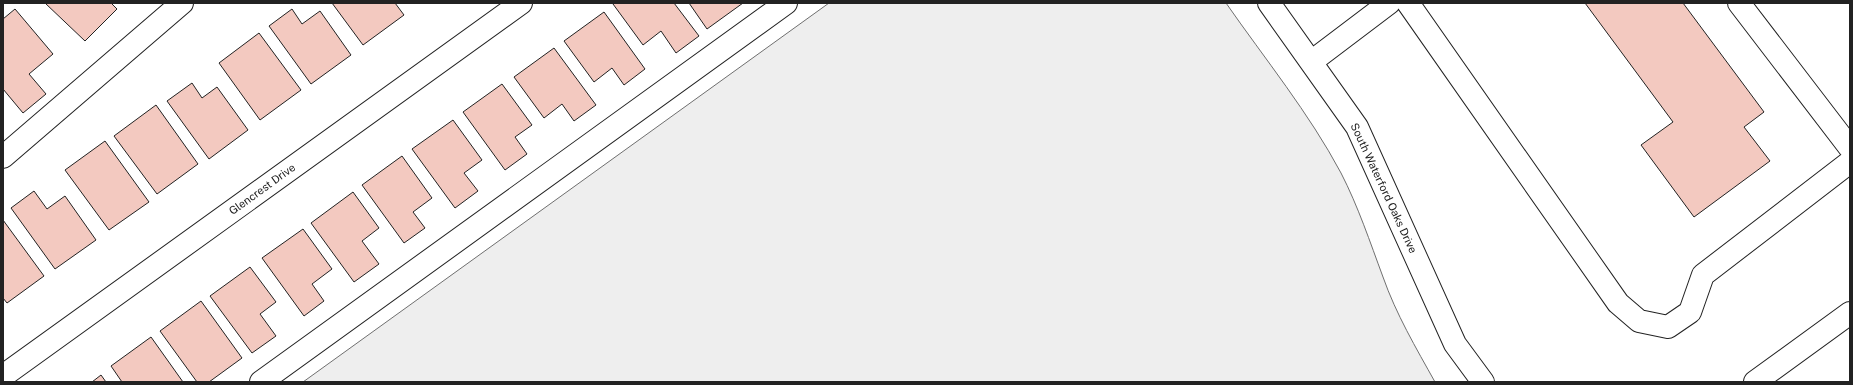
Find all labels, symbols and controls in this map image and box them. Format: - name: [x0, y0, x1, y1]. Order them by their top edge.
- street label: South Waterford Oaks Drive: [1349, 121, 1419, 255]
- street label: Glencrest Drive: [227, 161, 297, 217]

